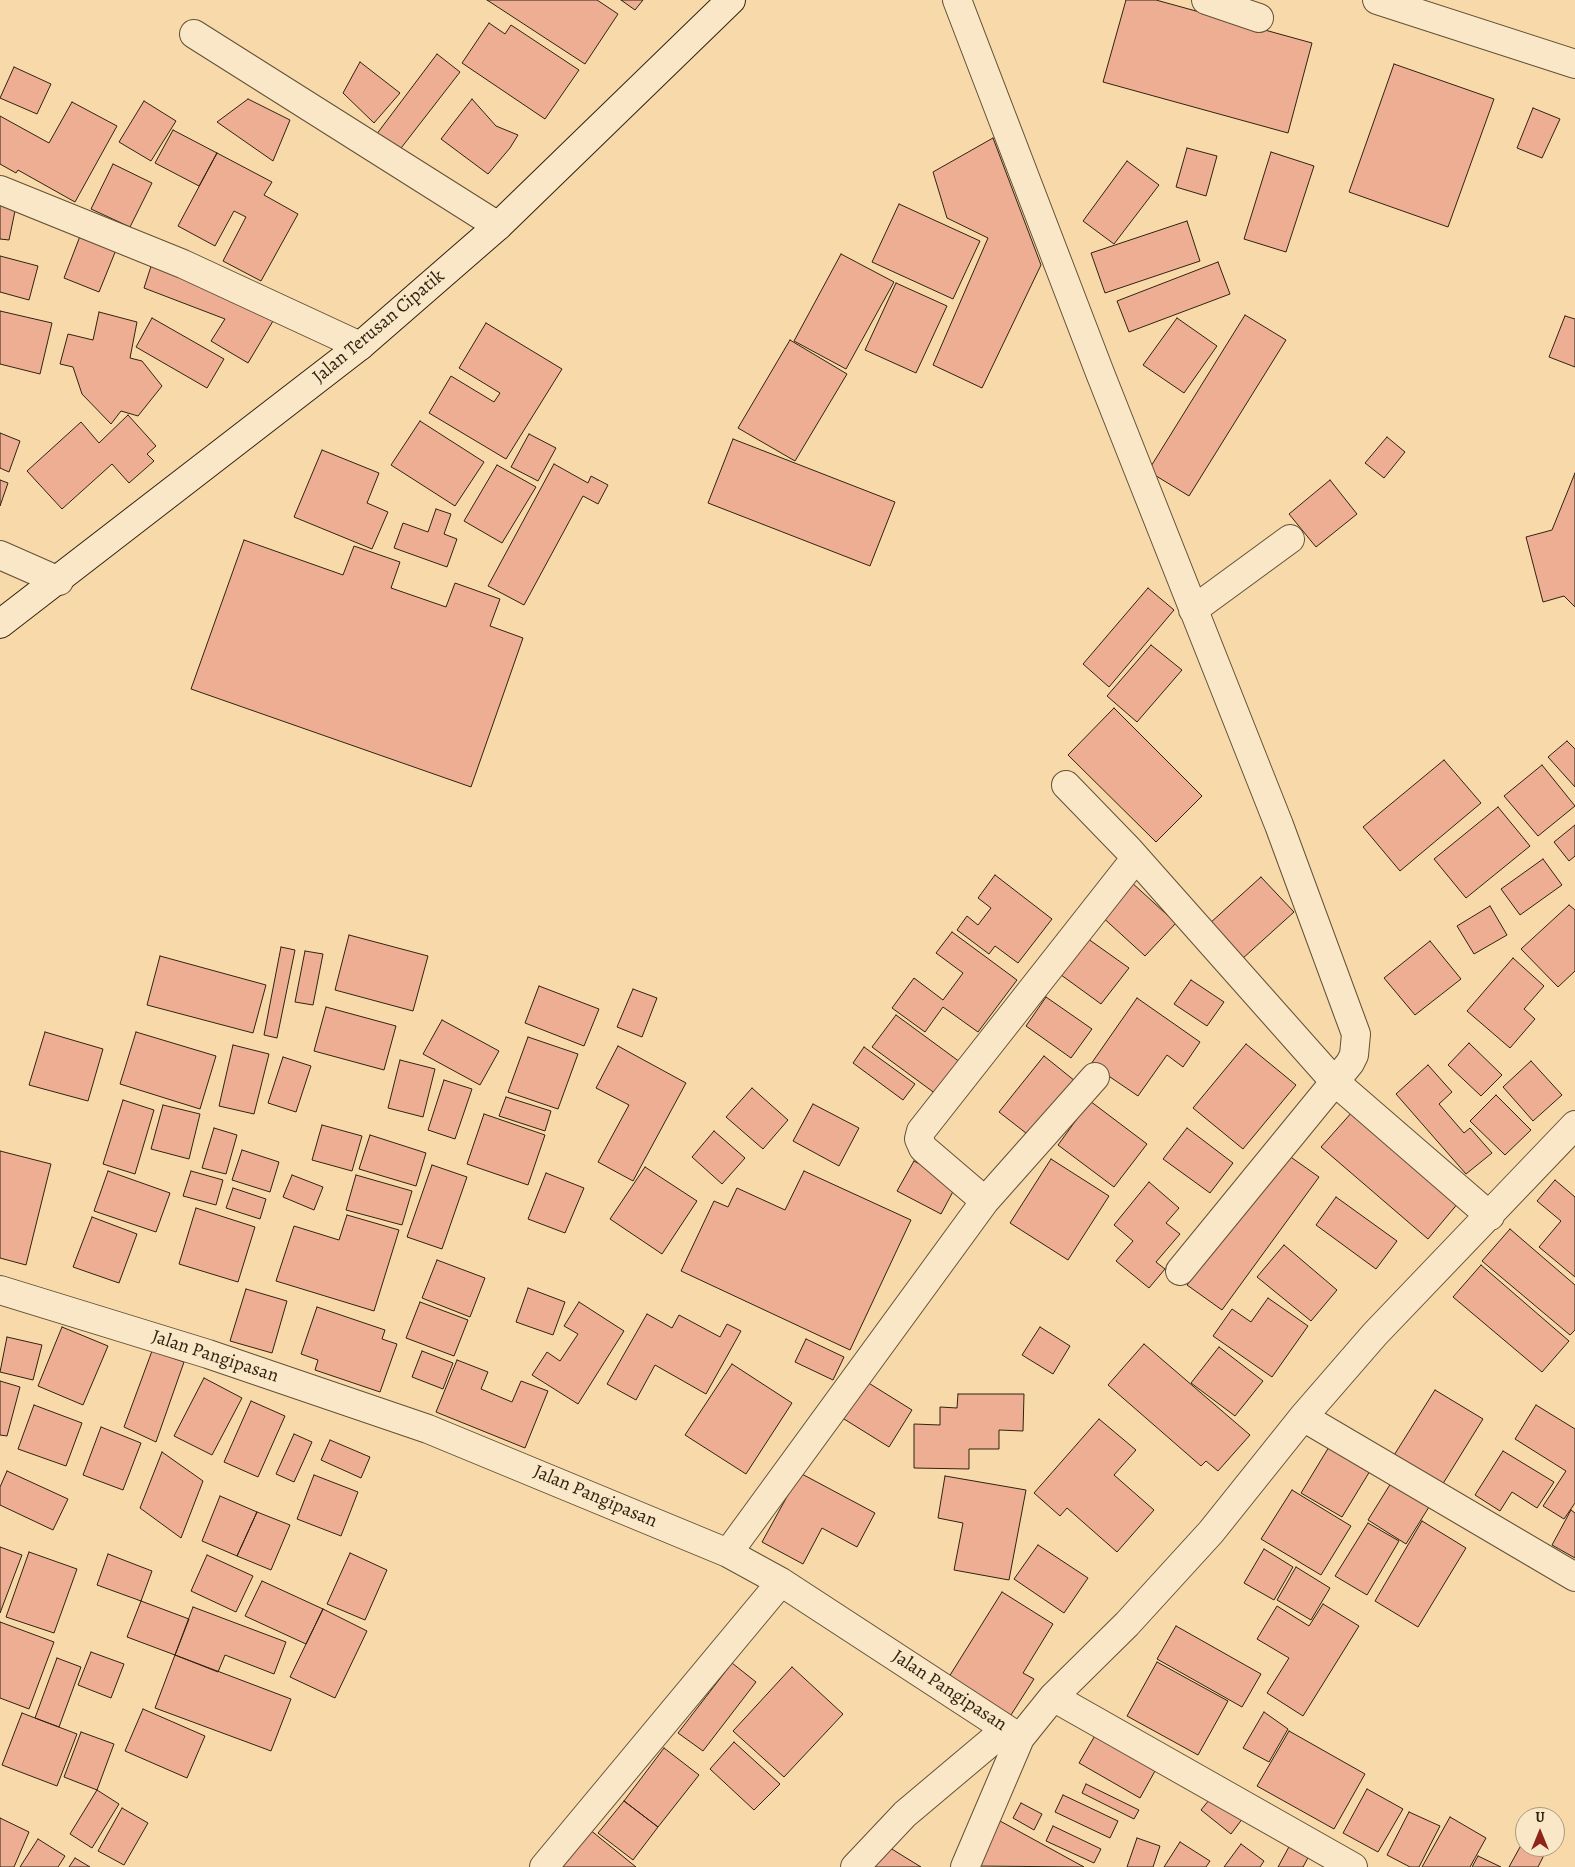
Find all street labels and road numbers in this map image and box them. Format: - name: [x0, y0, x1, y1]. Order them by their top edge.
- street label: Jalan Terusan Cipatik: [308, 265, 450, 389]
- street label: Jalan Pangipasan: [149, 1326, 281, 1388]
- street label: Jalan Pangipasan: [530, 1461, 660, 1533]
- street label: Jalan Pangipasan: [887, 1645, 1011, 1737]

